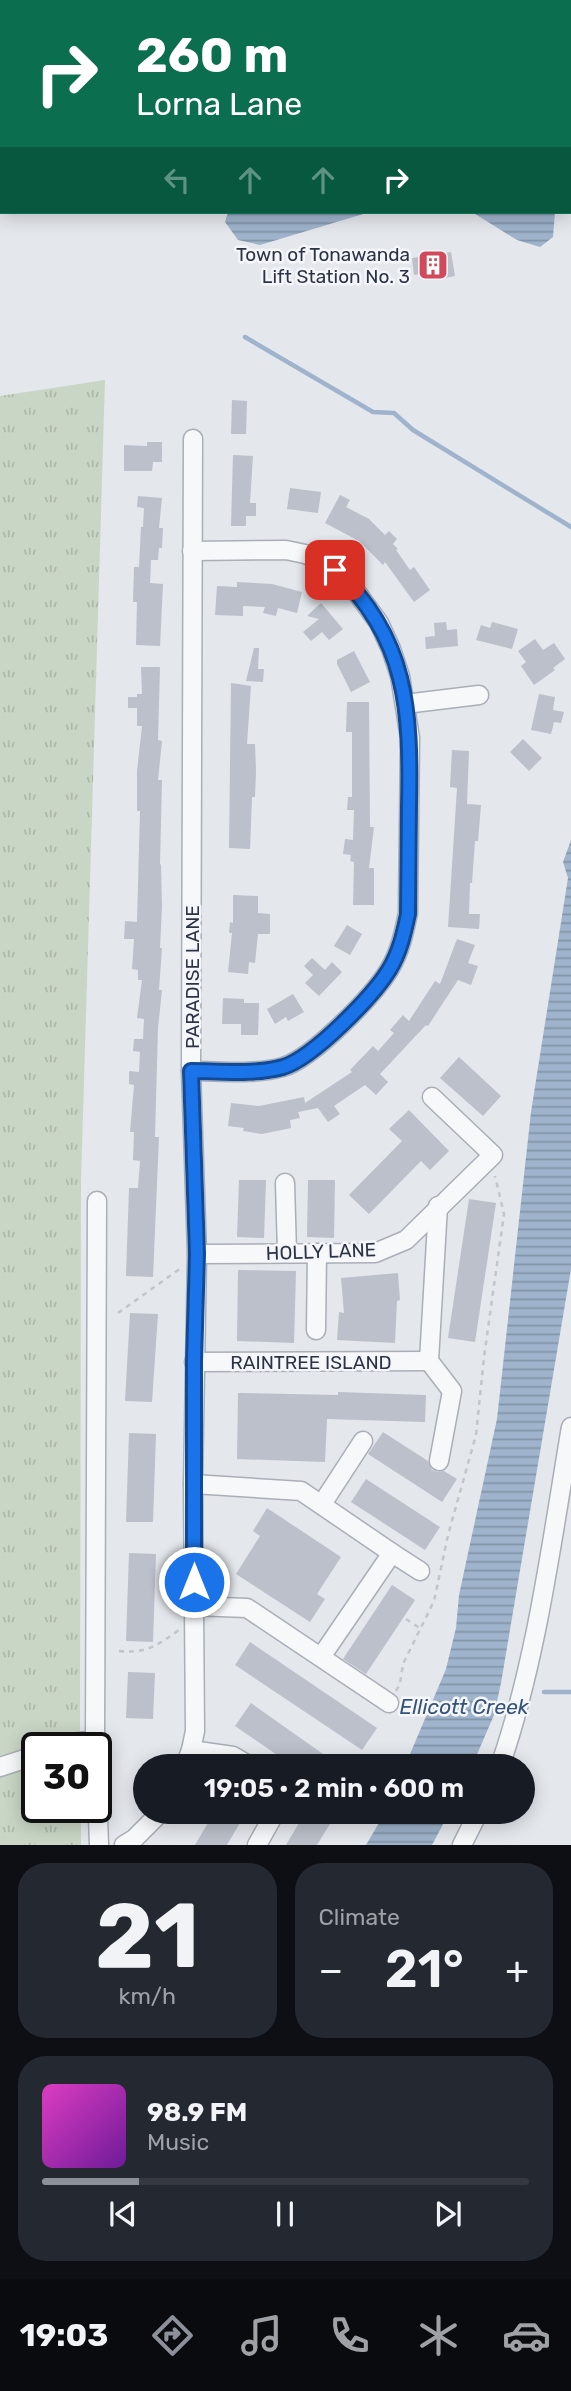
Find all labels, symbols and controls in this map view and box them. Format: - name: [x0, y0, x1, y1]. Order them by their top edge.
- text: 260 m: [136, 26, 288, 84]
- icon: right: [21, 28, 112, 119]
- text: Lorna Lane: [136, 85, 302, 123]
- icon: left: [158, 161, 196, 199]
- icon: ahead: [231, 161, 269, 199]
- icon: ahead: [304, 161, 342, 199]
- icon: right: [377, 161, 415, 199]
- place label: Town of Tonawanda Lift Station No. 3: [236, 243, 410, 288]
- building icon: Town of Tonawanda Lift Station No. 3: [416, 248, 450, 282]
- pin: [305, 540, 365, 600]
- icon: arrive: [316, 551, 354, 589]
- street label: PARADISE LANE: [181, 905, 204, 1049]
- street label: HOLLY LANE: [265, 1238, 377, 1265]
- street label: RAINTREE ISLAND: [230, 1351, 392, 1374]
- position arrow: [157, 1545, 231, 1619]
- water label: Ellicott Creek: [400, 1694, 530, 1719]
- speed limit sign: 30: [21, 1732, 112, 1823]
- text: 19:05 · 2 min · 600 m: [204, 1773, 464, 1804]
- text: 21: [95, 1882, 199, 1990]
- text: Climate: [319, 1903, 400, 1931]
- text: 21°: [385, 1938, 464, 2000]
- text: −: [319, 1947, 343, 1993]
- text: +: [505, 1947, 529, 1993]
- text: km/h: [119, 1982, 176, 2010]
- text: 98.9 FM: [147, 2097, 247, 2128]
- text: Music: [147, 2128, 209, 2156]
- icon: previous: [104, 2195, 142, 2233]
- icon: pause: [266, 2195, 304, 2233]
- icon: next: [429, 2195, 467, 2233]
- icon: directions: [148, 2311, 197, 2360]
- icon: music: [237, 2311, 286, 2360]
- icon: phone: [325, 2311, 374, 2360]
- icon: climate: [414, 2311, 463, 2360]
- icon: car: [502, 2311, 551, 2360]
- text: 19:03: [20, 2316, 108, 2354]

